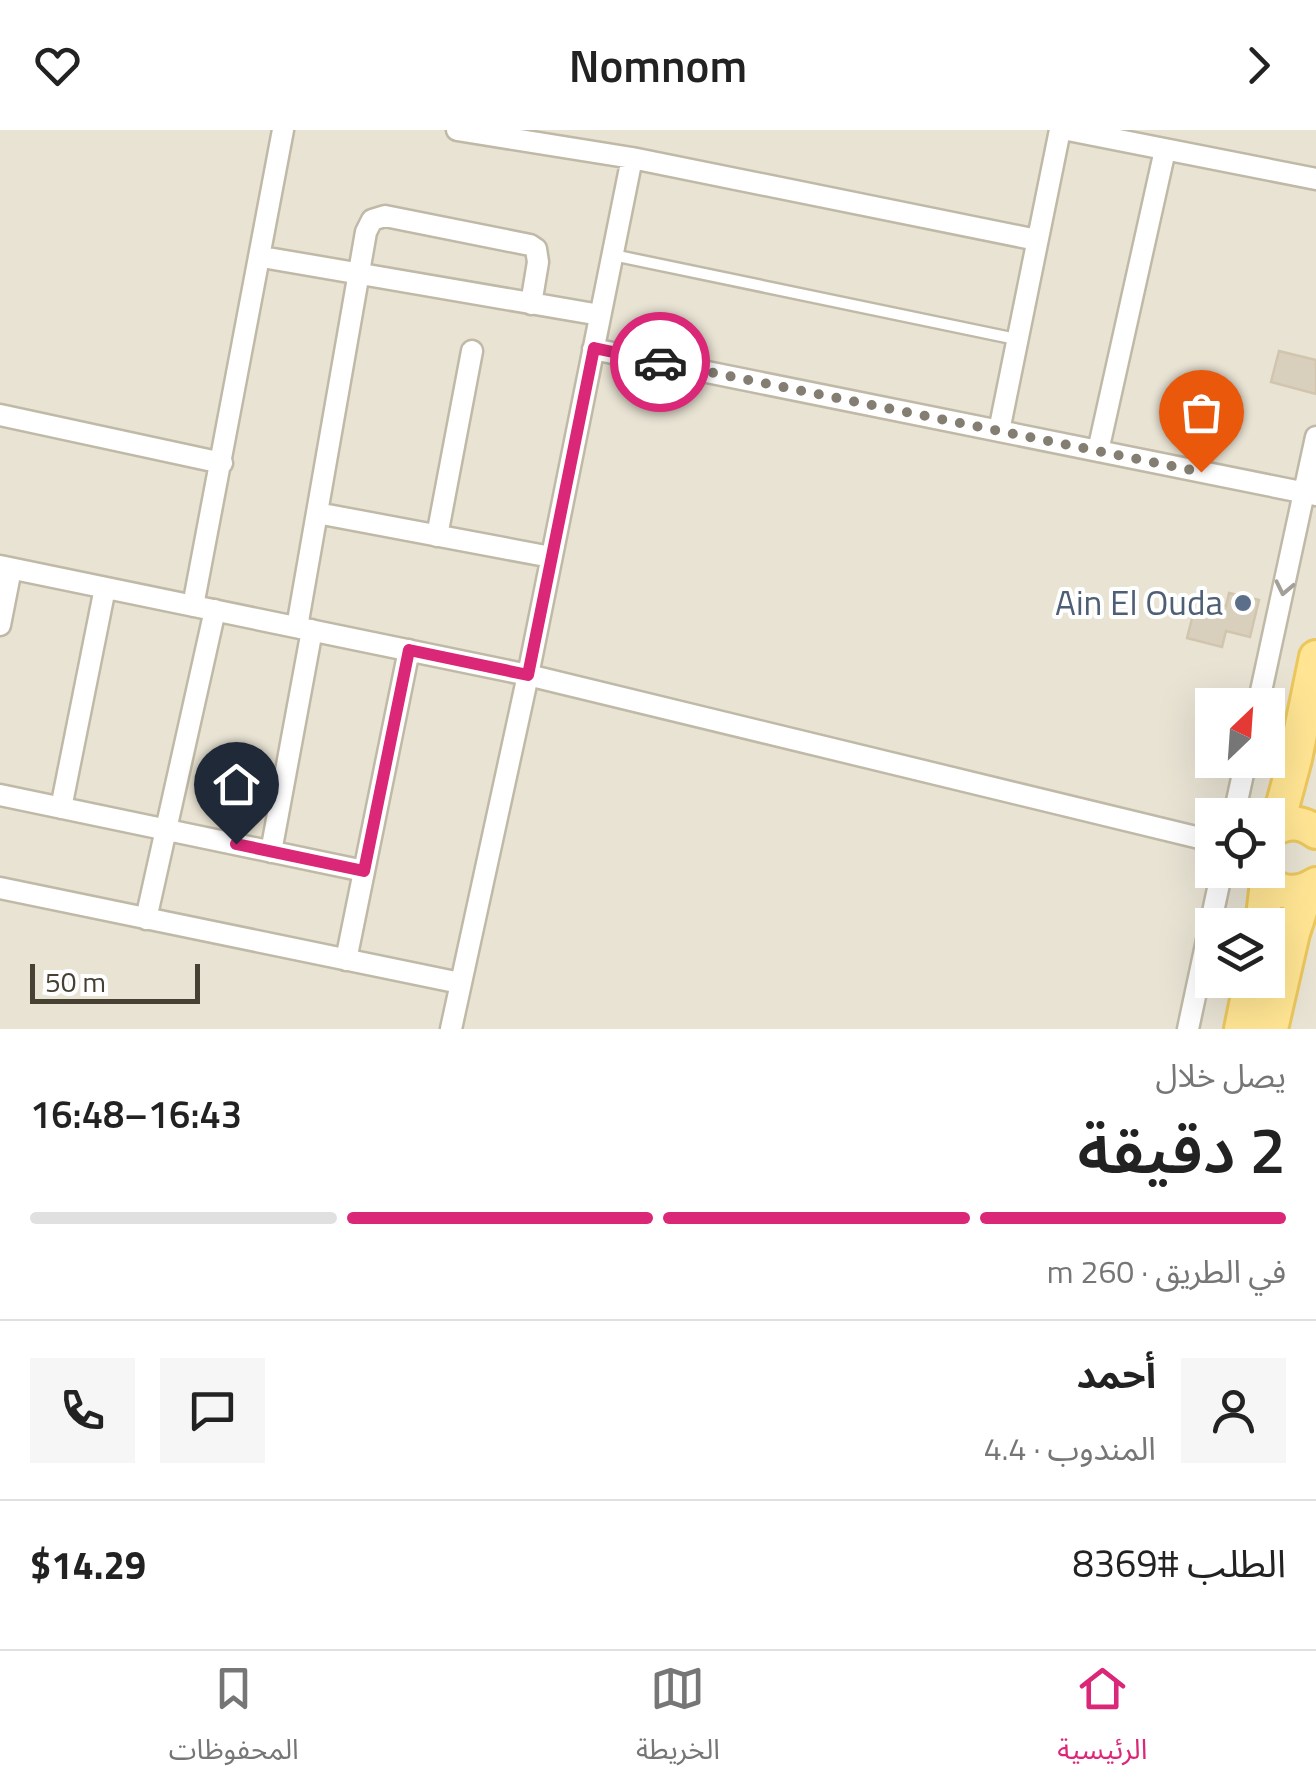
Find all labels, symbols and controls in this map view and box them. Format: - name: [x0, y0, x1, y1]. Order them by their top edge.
- text: Nomnom: [569, 31, 747, 99]
- icon: heart: [30, 38, 85, 93]
- icon: forward: [1231, 38, 1286, 93]
- courier: [610, 312, 710, 412]
- icon: car: [633, 335, 688, 390]
- pin: [1159, 370, 1244, 473]
- icon: bag: [1174, 385, 1229, 440]
- place label: Ain El Ouda: [1055, 575, 1223, 629]
- one-way arrow: [1274, 579, 1295, 596]
- marker: Ain El Ouda: [1232, 592, 1254, 614]
- north arrow: [1195, 688, 1285, 778]
- map controls: [1195, 688, 1285, 998]
- pin: [194, 742, 279, 845]
- icon: home: [209, 757, 264, 812]
- button: locate: [1195, 798, 1285, 888]
- button: layers: [1195, 908, 1285, 998]
- scale bar: [30, 959, 200, 1004]
- text: 50 m: [45, 960, 106, 1003]
- text: يصل خلال: [1155, 1051, 1286, 1099]
- text: 16:43–16:48: [30, 1085, 242, 1143]
- text: 2 دقيقة: [1078, 1099, 1286, 1198]
- text: في الطريق · 260 m: [1047, 1247, 1286, 1295]
- text: أحمد: [1076, 1345, 1156, 1403]
- button: phone: [30, 1358, 135, 1463]
- button: chat: [160, 1358, 265, 1463]
- button: person: [1181, 1358, 1286, 1463]
- text: المندوب · 4.4: [984, 1424, 1156, 1472]
- text: الطلب #8369: [1072, 1534, 1286, 1592]
- text: $14.29: [30, 1536, 146, 1594]
- tab: المحفوظات: [169, 1661, 299, 1780]
- tab: الخريطة: [636, 1661, 720, 1780]
- tab: الرئيسية: [1057, 1661, 1147, 1780]

